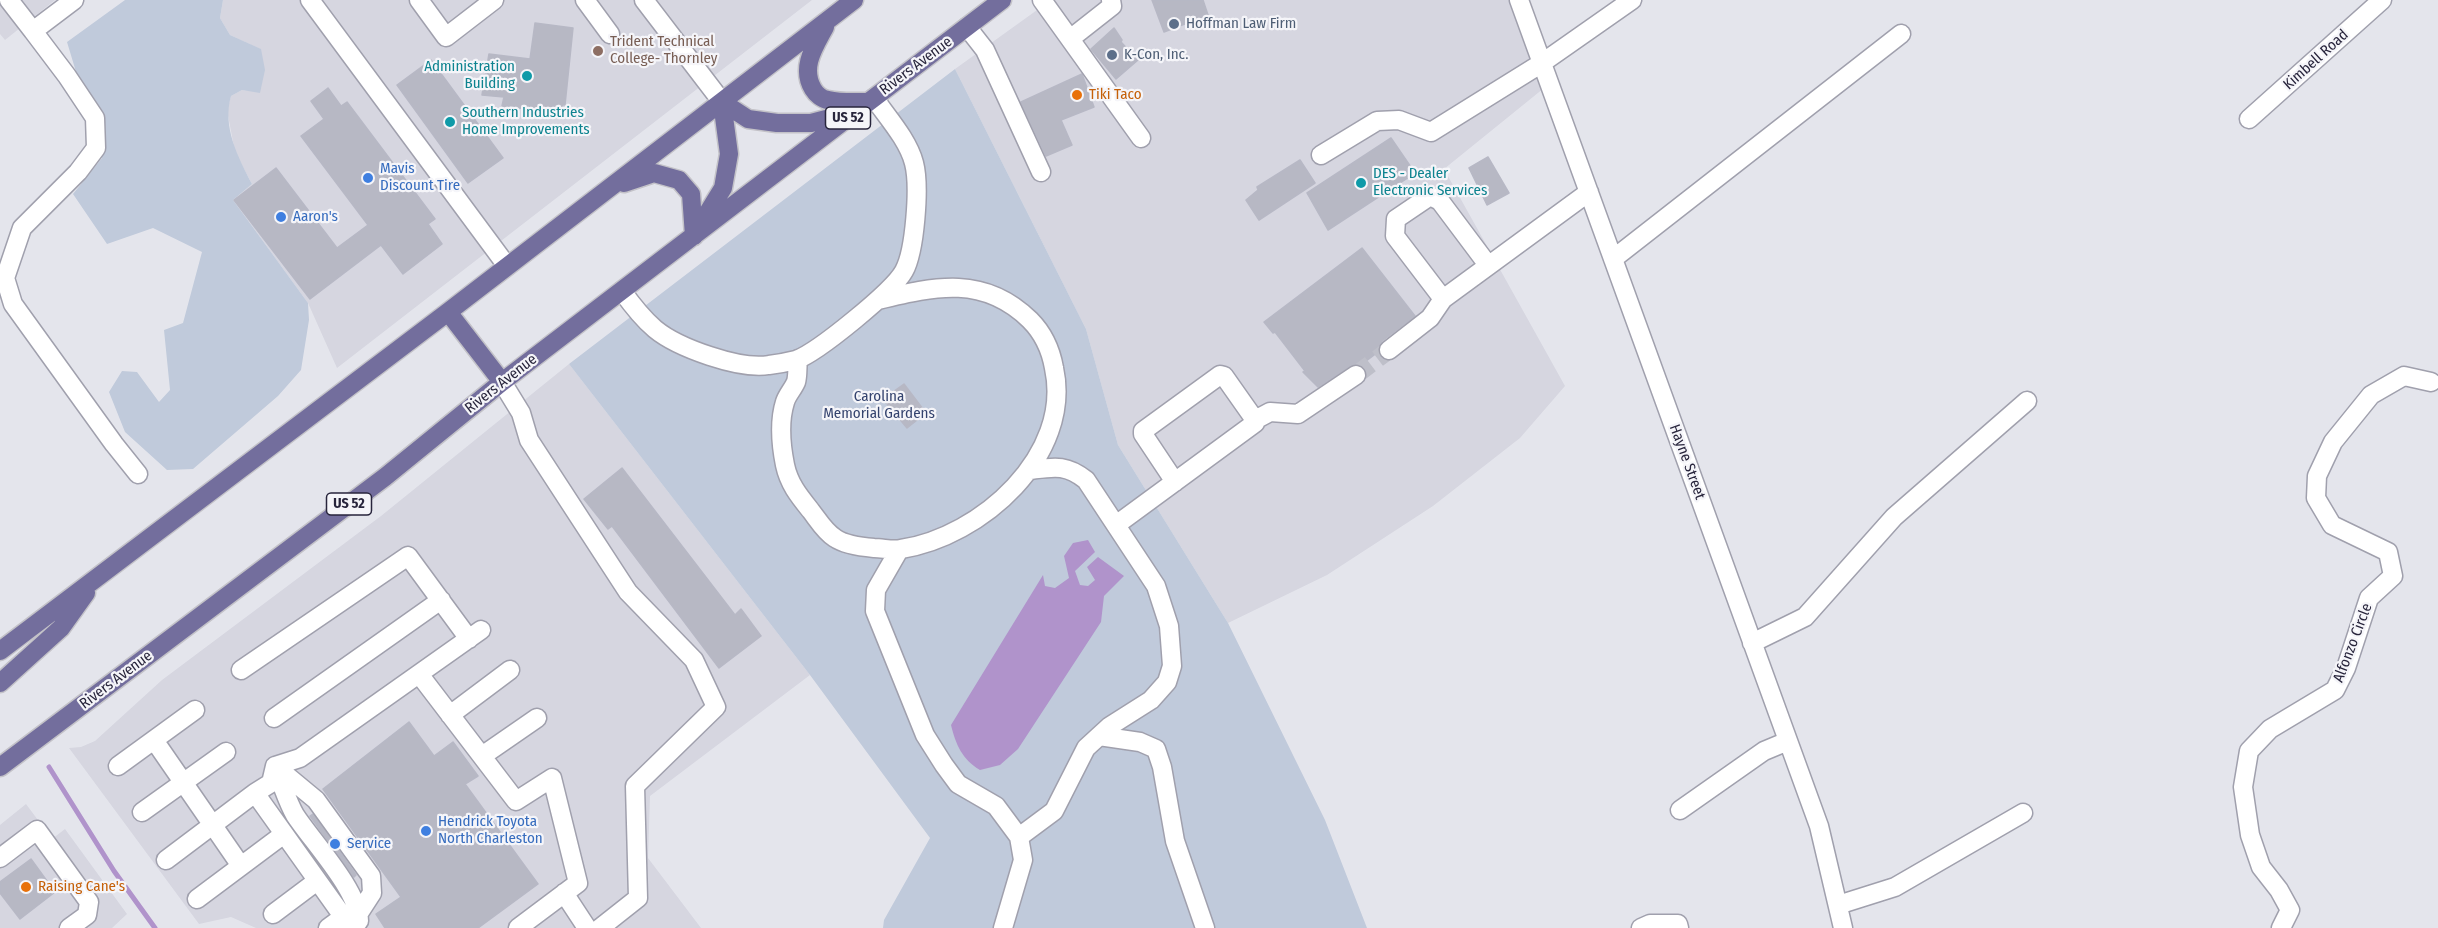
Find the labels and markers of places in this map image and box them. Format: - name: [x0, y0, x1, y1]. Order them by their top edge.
- place label: Hoffman Law Firm: [1186, 15, 1296, 33]
- marker: Hoffman Law Firm: [1167, 17, 1181, 31]
- place label: Trident Technical College- Thornley: [610, 33, 718, 68]
- marker: Trident Technical College- Thornley: [591, 44, 605, 58]
- place label: K-Con, Inc.: [1124, 46, 1188, 64]
- marker: K-Con, Inc.: [1105, 48, 1119, 62]
- place label: Administration Building: [424, 58, 515, 93]
- marker: Administration Building: [520, 69, 534, 83]
- place label: Tiki Taco: [1089, 86, 1142, 104]
- marker: Tiki Taco: [1070, 88, 1084, 102]
- place label: Southern Industries Home Improvements: [462, 104, 590, 139]
- marker: Southern Industries Home Improvements: [443, 115, 457, 129]
- place label: Mavis Discount Tire: [380, 160, 460, 195]
- place label: DES - Dealer Electronic Services: [1373, 165, 1487, 200]
- marker: Mavis Discount Tire: [361, 171, 375, 185]
- marker: DES - Dealer Electronic Services: [1354, 176, 1368, 190]
- place label: Aaron's: [293, 208, 338, 226]
- marker: Aaron's: [274, 210, 288, 224]
- place label: Hendrick Toyota North Charleston: [438, 813, 543, 848]
- marker: Hendrick Toyota North Charleston: [419, 824, 433, 838]
- place label: Service: [347, 835, 391, 853]
- marker: Service: [328, 837, 342, 851]
- place label: Raising Cane's: [38, 878, 125, 896]
- marker: Raising Cane's: [19, 880, 33, 894]

